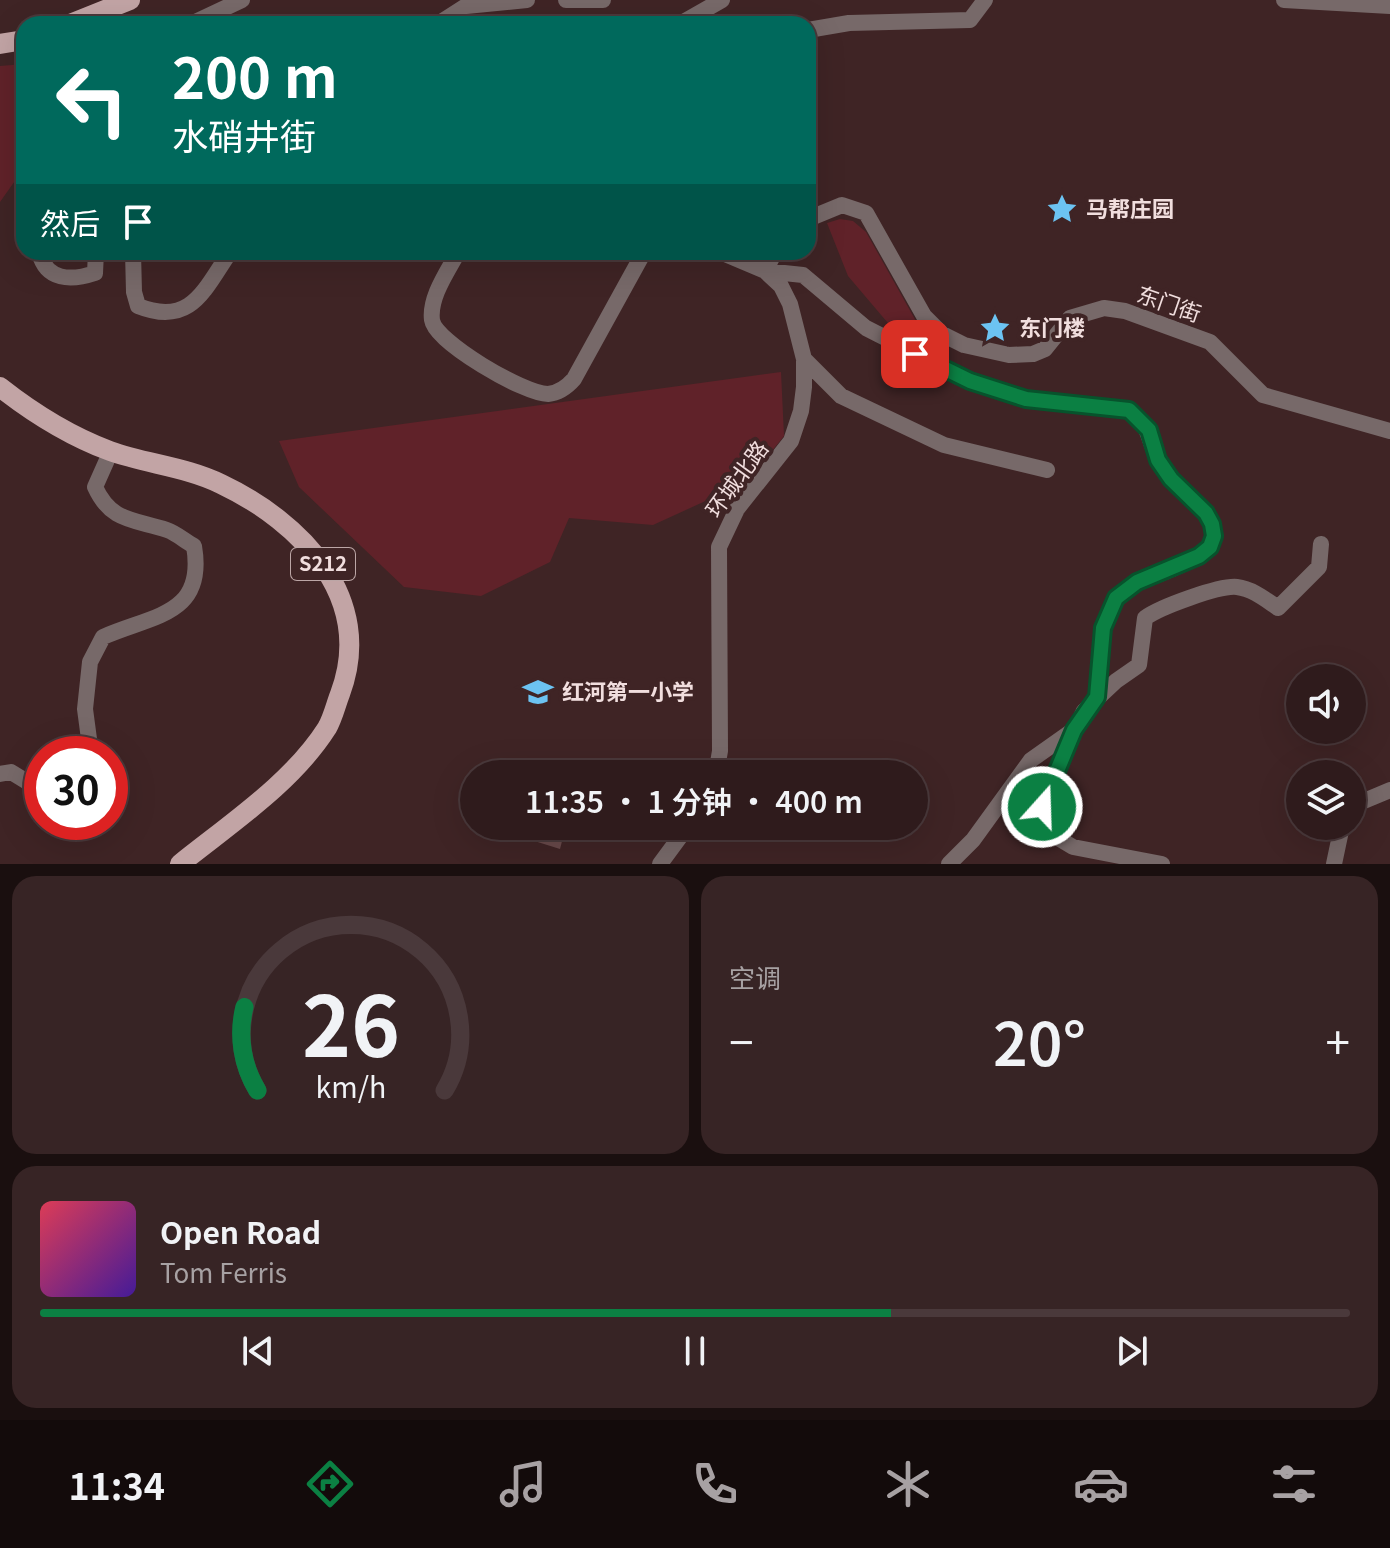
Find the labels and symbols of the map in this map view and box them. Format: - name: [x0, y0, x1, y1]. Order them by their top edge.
- place label: 马帮庄园: [1086, 191, 1174, 223]
- place icon: 马帮庄园: [1045, 192, 1079, 226]
- street label: 东门街: [1133, 276, 1206, 328]
- place label: 东门楼: [1019, 310, 1085, 342]
- place icon: 东门楼: [978, 311, 1012, 345]
- pin: [881, 320, 949, 388]
- street label: 环城北路: [697, 433, 774, 523]
- road number: S212: [291, 548, 355, 580]
- place label: 红河第一小学: [562, 674, 694, 706]
- school or university icon: 红河第一小学: [521, 675, 555, 709]
- speed limit sign: 30: [24, 736, 128, 840]
- position arrow: [1000, 765, 1084, 849]

